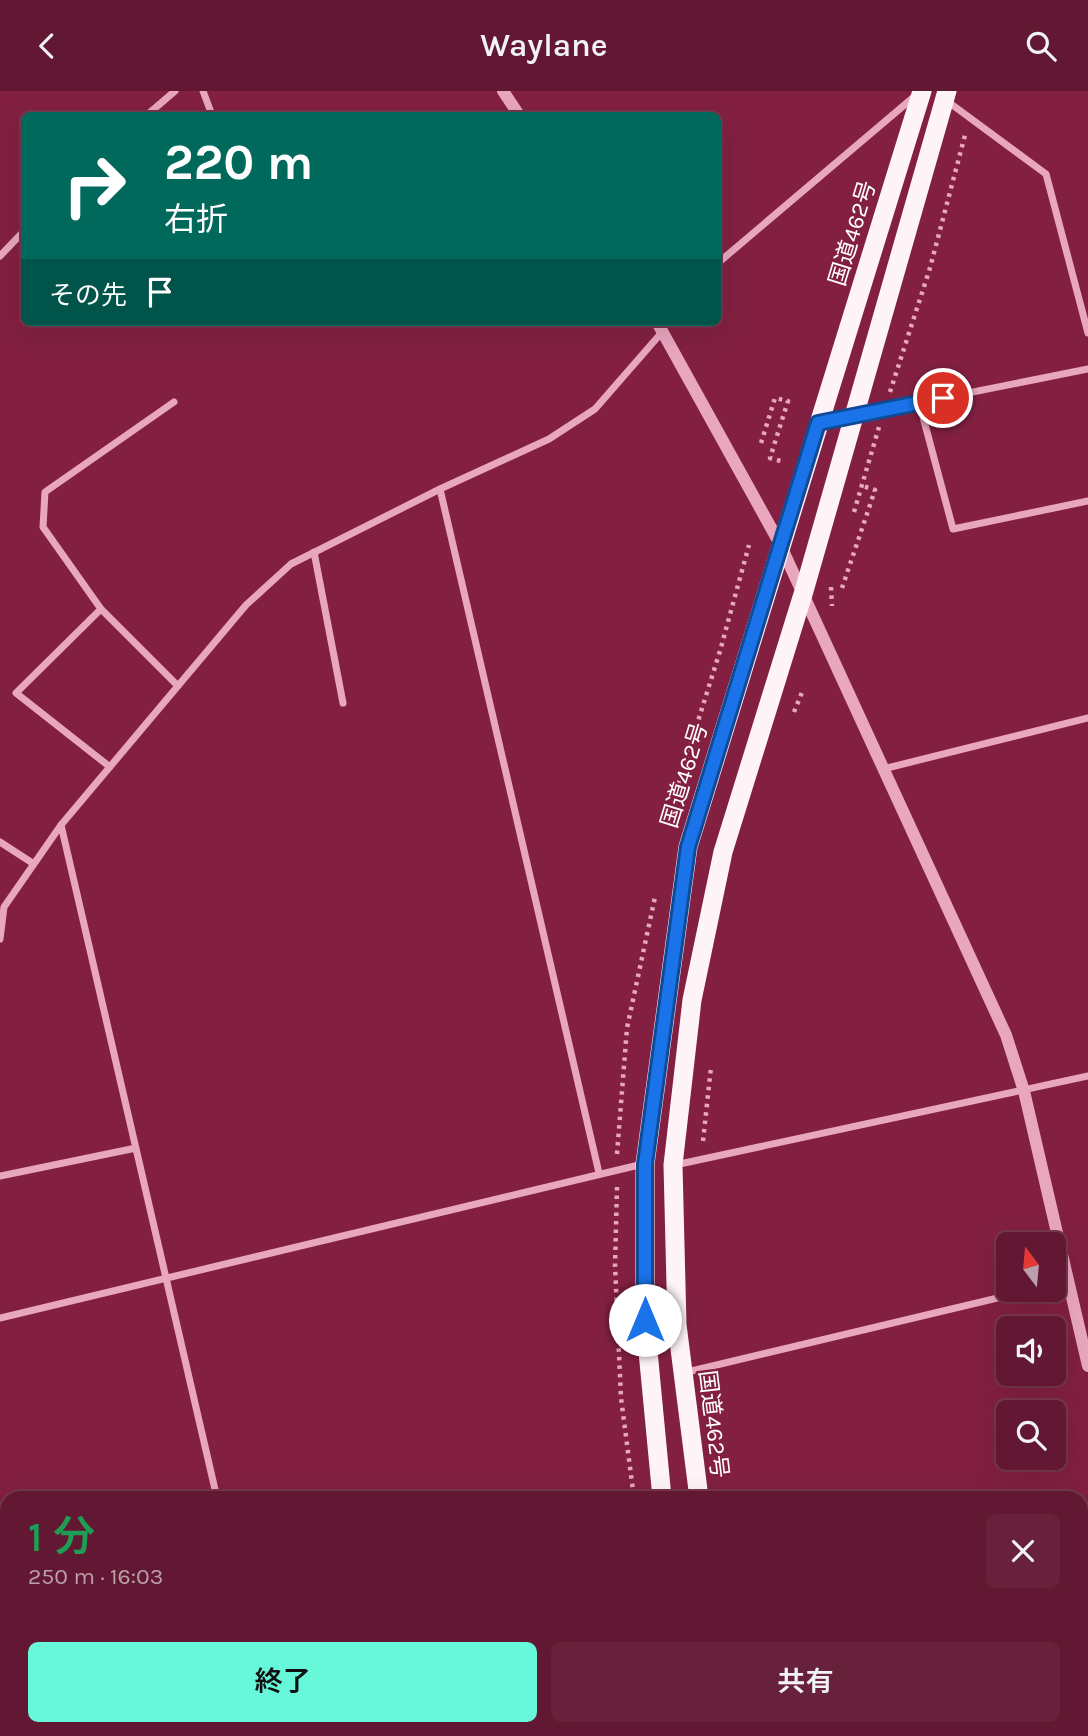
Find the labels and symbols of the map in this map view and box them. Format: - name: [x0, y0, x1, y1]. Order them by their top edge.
- street label: 国道462号: [824, 177, 881, 289]
- pin: [913, 368, 973, 428]
- street label: 国道462号: [656, 719, 713, 831]
- north arrow: [996, 1232, 1066, 1302]
- position arrow: [608, 1283, 682, 1357]
- street label: 国道462号: [694, 1369, 734, 1479]

